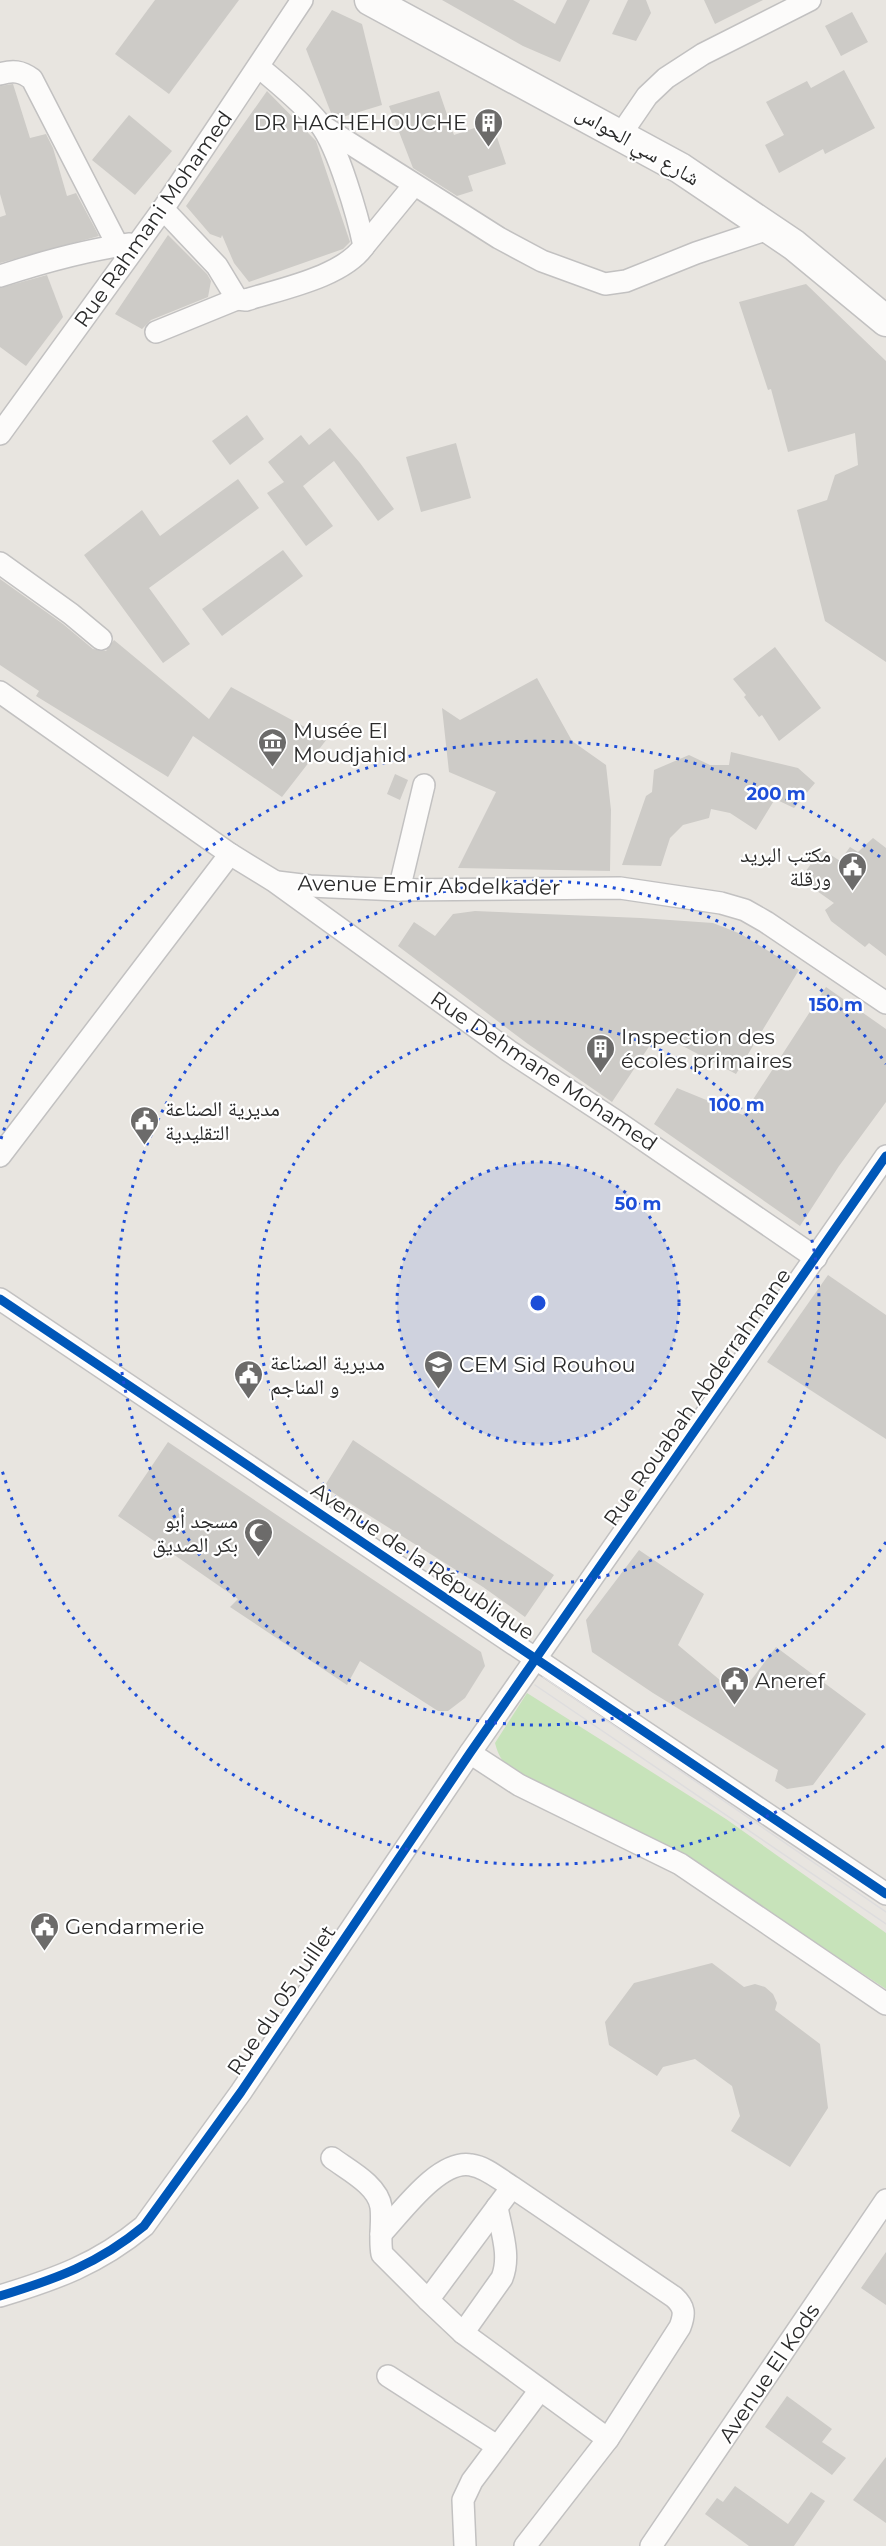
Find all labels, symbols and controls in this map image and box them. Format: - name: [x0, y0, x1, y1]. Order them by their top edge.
- street label: شارع سي الحواس: [570, 99, 704, 194]
- street label: Rue Rahmani Mohamed: [69, 106, 237, 332]
- building icon: DR HACHEHOUCHE: [472, 106, 504, 148]
- place label: DR HACHEHOUCHE: [254, 110, 467, 135]
- place label: Musée El Moudjahid: [293, 718, 407, 767]
- museum icon: Musée El Moudjahid: [256, 726, 288, 768]
- text: 200 m: [746, 783, 806, 805]
- place label: مكتب البريد ورقلة: [740, 842, 831, 891]
- public building icon: مكتب البريد ورقلة: [836, 850, 868, 892]
- street label: Avenue Emir Abdelkader: [297, 870, 561, 900]
- street label: Rue Dehmane Mohamed: [426, 986, 662, 1156]
- text: 150 m: [809, 994, 863, 1016]
- place label: Inspection des écoles primaires: [621, 1024, 792, 1073]
- building icon: Inspection des écoles primaires: [584, 1032, 616, 1074]
- text: 100 m: [709, 1094, 765, 1116]
- place label: مديرية الصناعة التقليدية: [165, 1096, 280, 1145]
- public building icon: مديرية الصناعة التقليدية: [128, 1104, 160, 1146]
- text: 50 m: [615, 1193, 661, 1215]
- street label: Rue Rouabah Abderrahmane: [598, 1263, 796, 1531]
- centre of rings: [528, 1293, 548, 1313]
- school or university icon: CEM Sid Rouhou: [422, 1348, 454, 1390]
- place label: مديرية الصناعة و المناجم: [270, 1350, 385, 1401]
- place label: CEM Sid Rouhou: [459, 1352, 636, 1377]
- public building icon: مديرية الصناعة و المناجم: [233, 1358, 265, 1400]
- street label: Avenue de la République: [307, 1477, 539, 1645]
- place label: مسجد أبو بكر الصديق: [152, 1508, 238, 1558]
- mosque icon: مسجد أبو بكر الصديق: [243, 1516, 275, 1558]
- public building icon: Aneref: [718, 1664, 750, 1706]
- place label: Aneref: [755, 1668, 826, 1693]
- public building icon: Gendarmerie: [28, 1910, 60, 1952]
- place label: Gendarmerie: [65, 1914, 205, 1939]
- street label: Rue du 05 Juillet: [222, 1920, 340, 2080]
- street label: Avenue El Kods: [713, 2299, 825, 2447]

